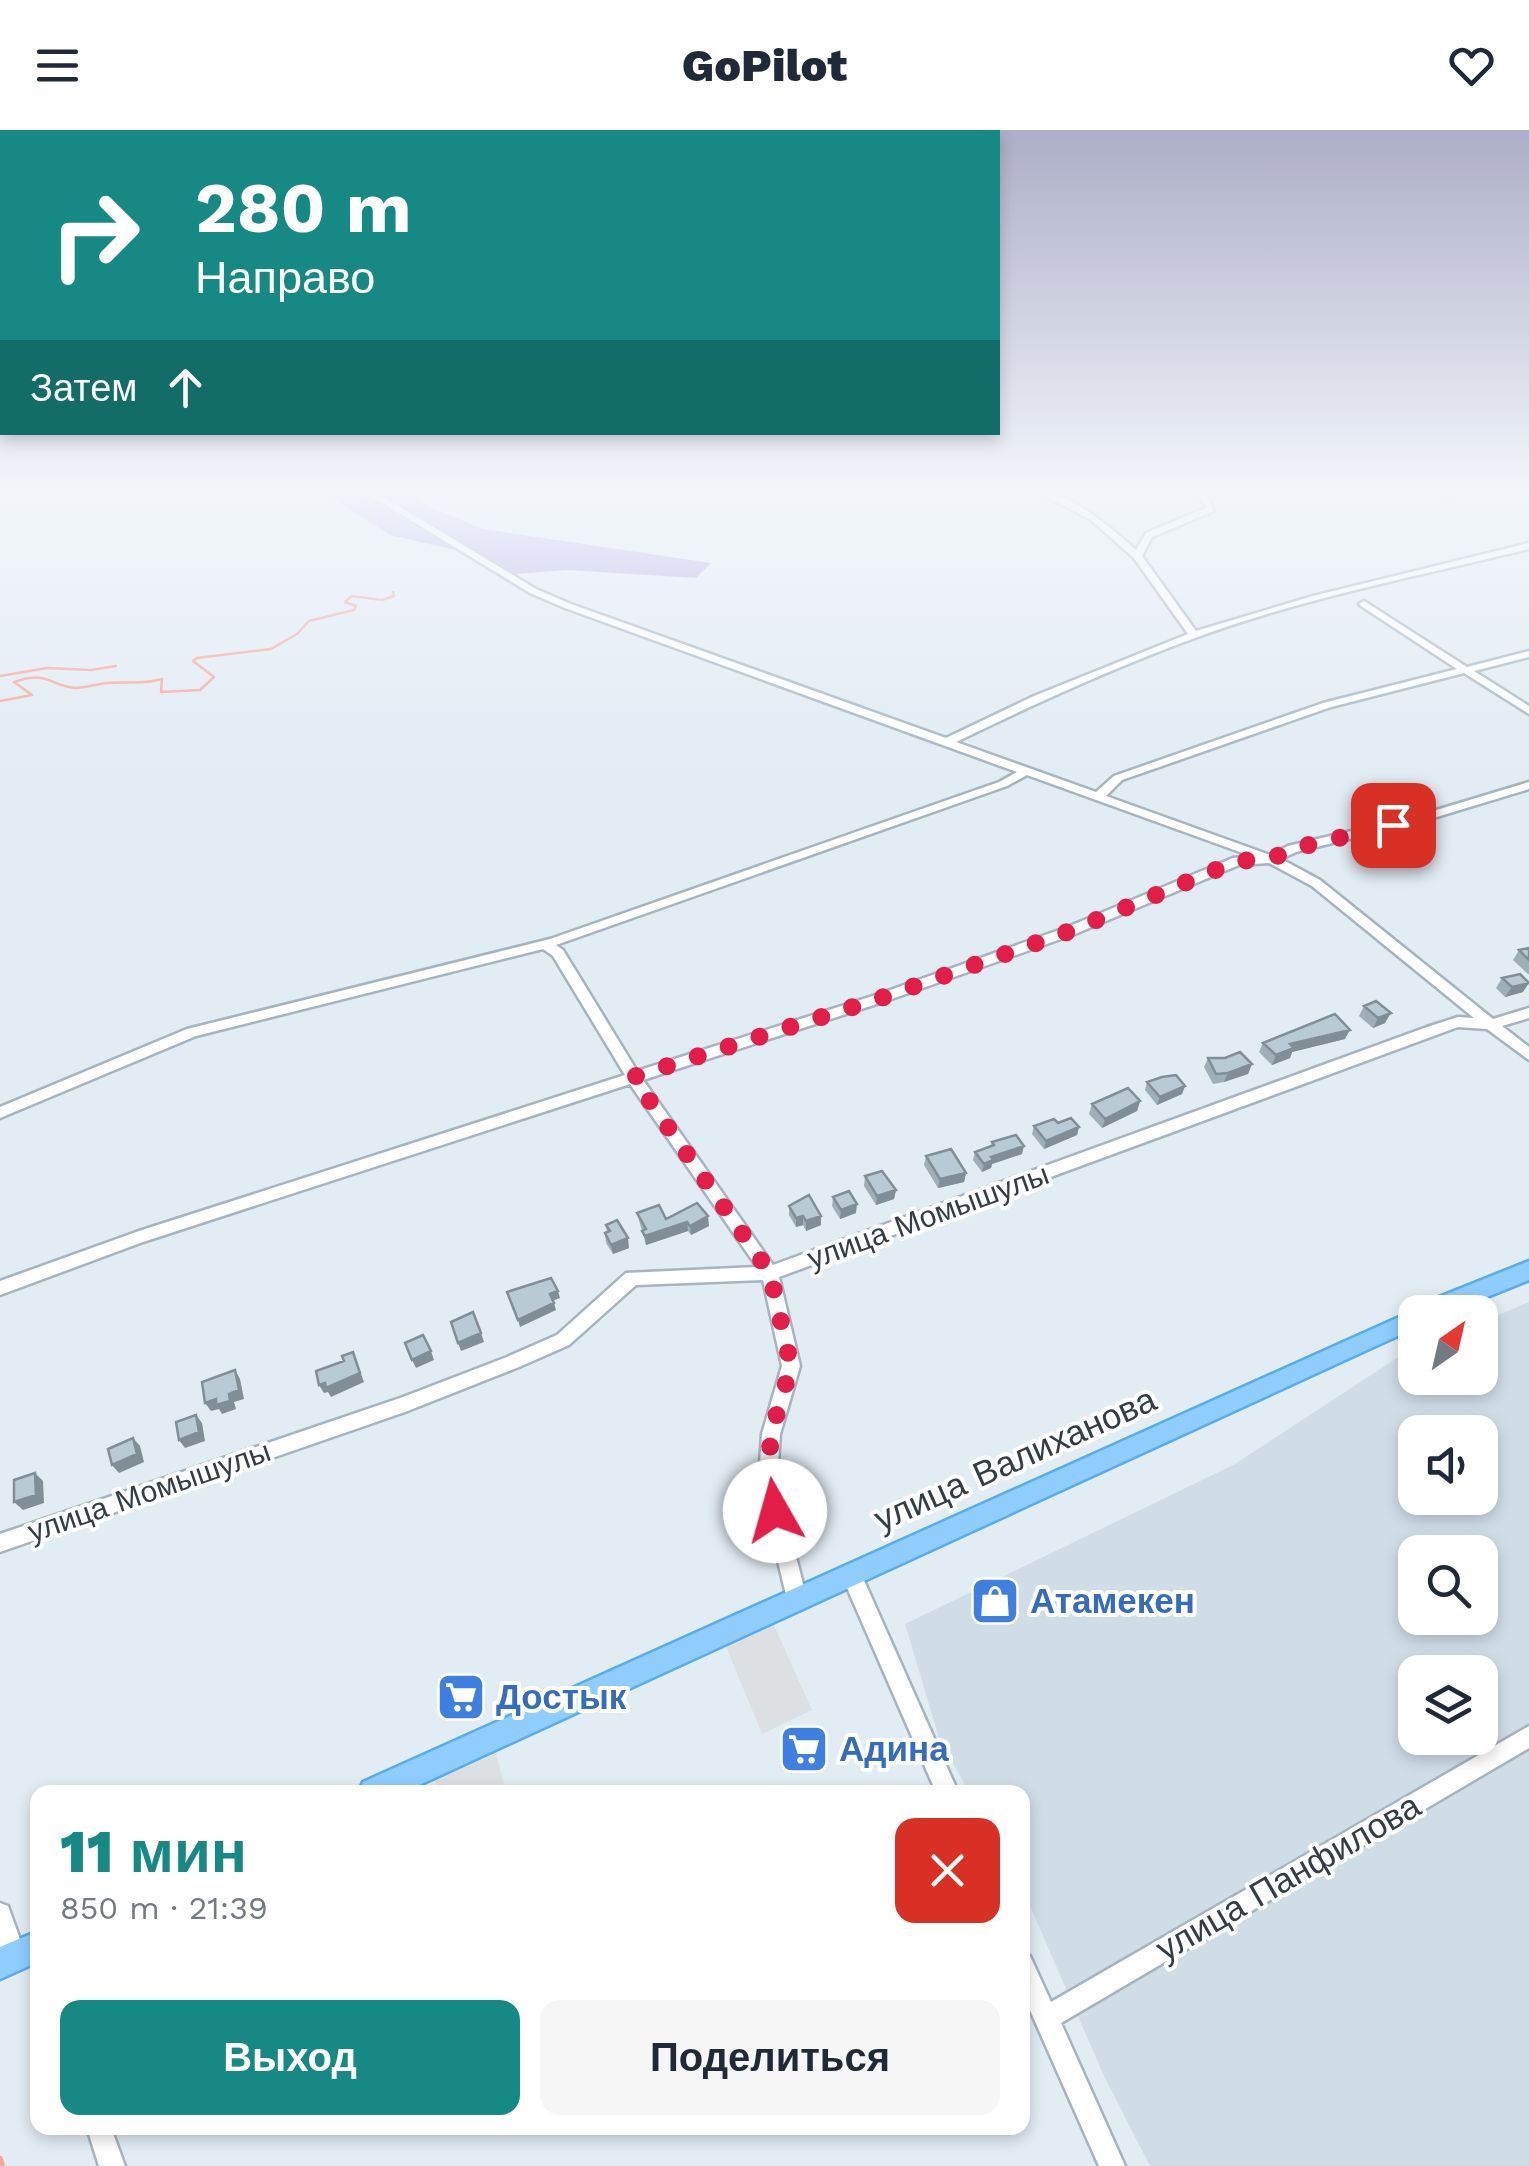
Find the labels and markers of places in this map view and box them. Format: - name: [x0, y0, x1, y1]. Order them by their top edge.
- pin: [1351, 783, 1436, 868]
- shop icon: Атамекен: [969, 1575, 1021, 1627]
- place label: Атамекен: [1030, 1580, 1195, 1622]
- supermarket icon: Достык: [435, 1671, 487, 1723]
- place label: Достык: [496, 1676, 627, 1718]
- supermarket icon: Адина: [778, 1723, 830, 1775]
- place label: Адина: [839, 1728, 949, 1770]

